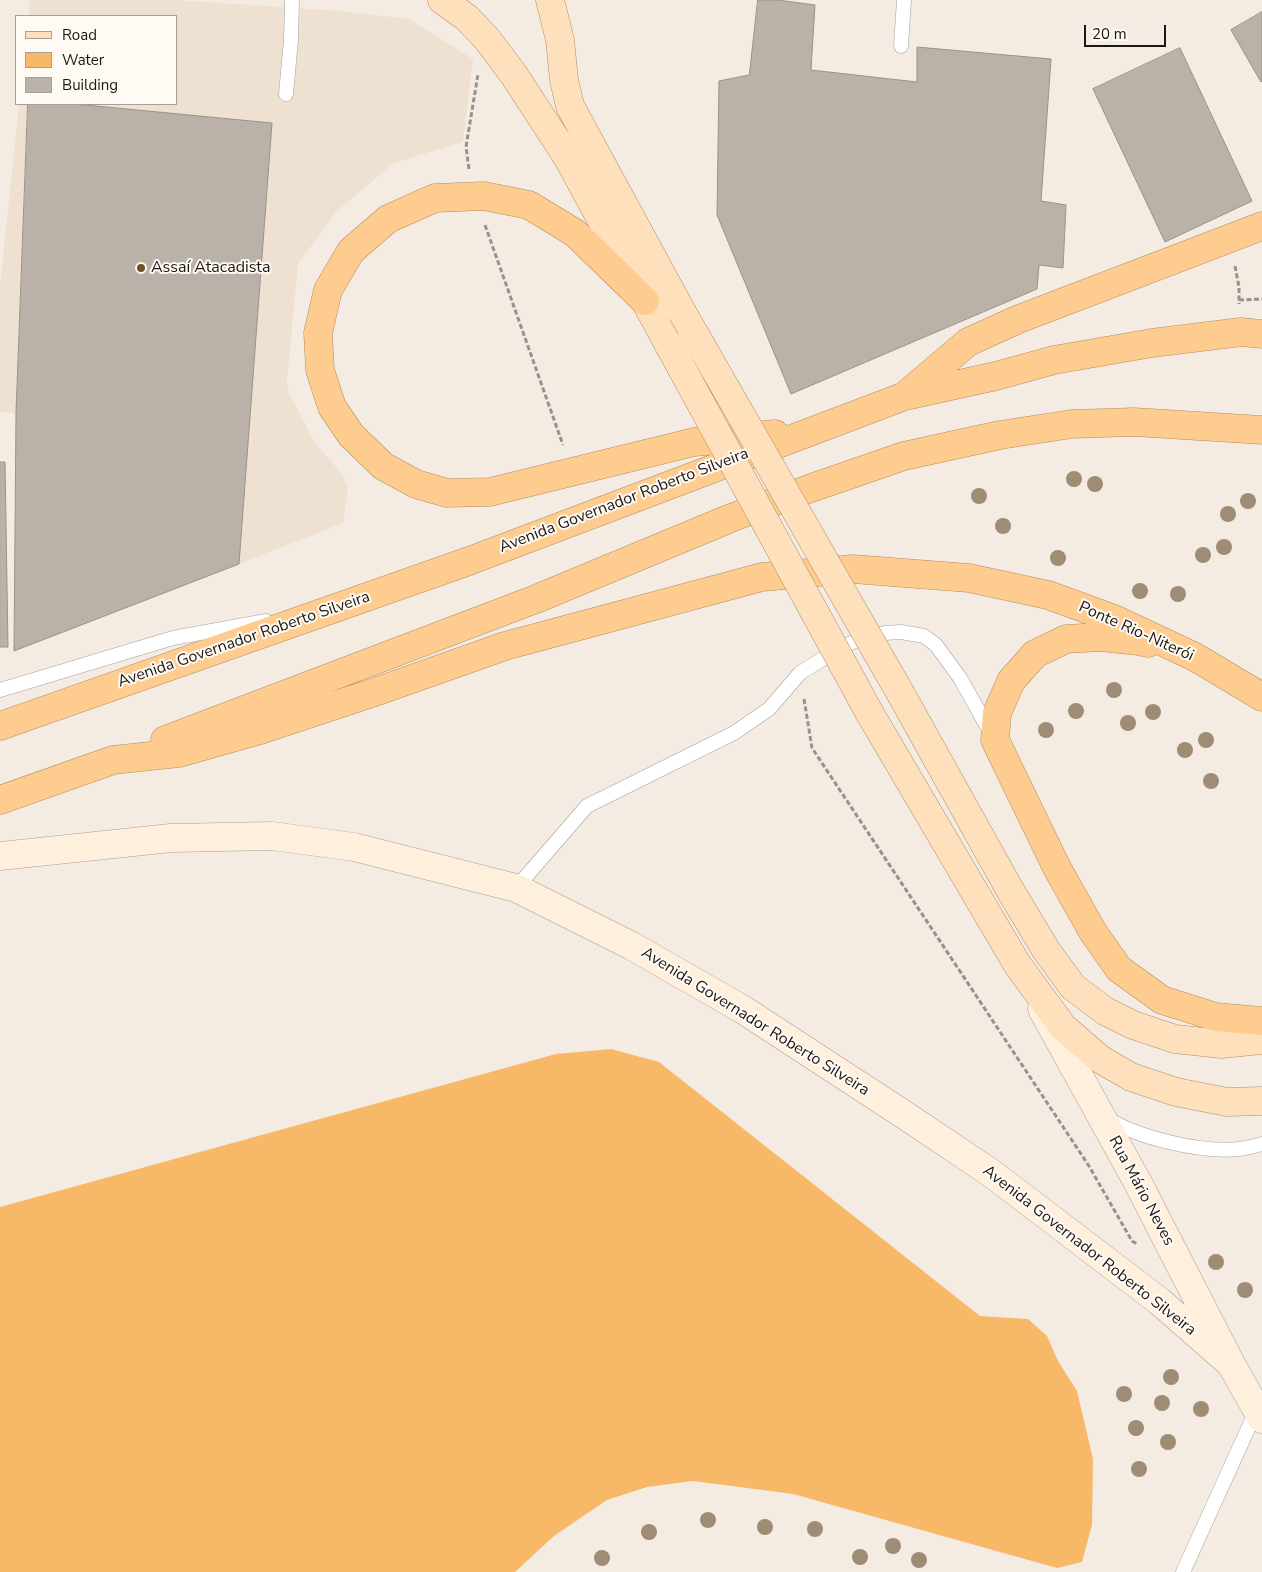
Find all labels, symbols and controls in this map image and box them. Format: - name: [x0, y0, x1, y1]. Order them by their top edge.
- legend: [15, 15, 178, 105]
- scale bar: [1087, 15, 1170, 47]
- text: 20 m: [1092, 24, 1127, 44]
- text: Road: [62, 25, 97, 45]
- text: Water: [62, 50, 104, 70]
- text: Building: [62, 75, 118, 95]
- place label: Assaí Atacadista: [151, 258, 270, 278]
- marker: Assaí Atacadista: [135, 262, 147, 274]
- street label: Avenida Governador Roberto Silveira: [497, 444, 751, 558]
- street label: Avenida Governador Roberto Silveira: [115, 588, 373, 692]
- street label: Ponte Rio-Niterói: [1075, 598, 1197, 666]
- street label: Avenida Governador Roberto Silveira: [637, 944, 873, 1100]
- street label: Rua Mário Neves: [1104, 1133, 1178, 1249]
- street label: Avenida Governador Roberto Silveira: [978, 1162, 1200, 1340]

